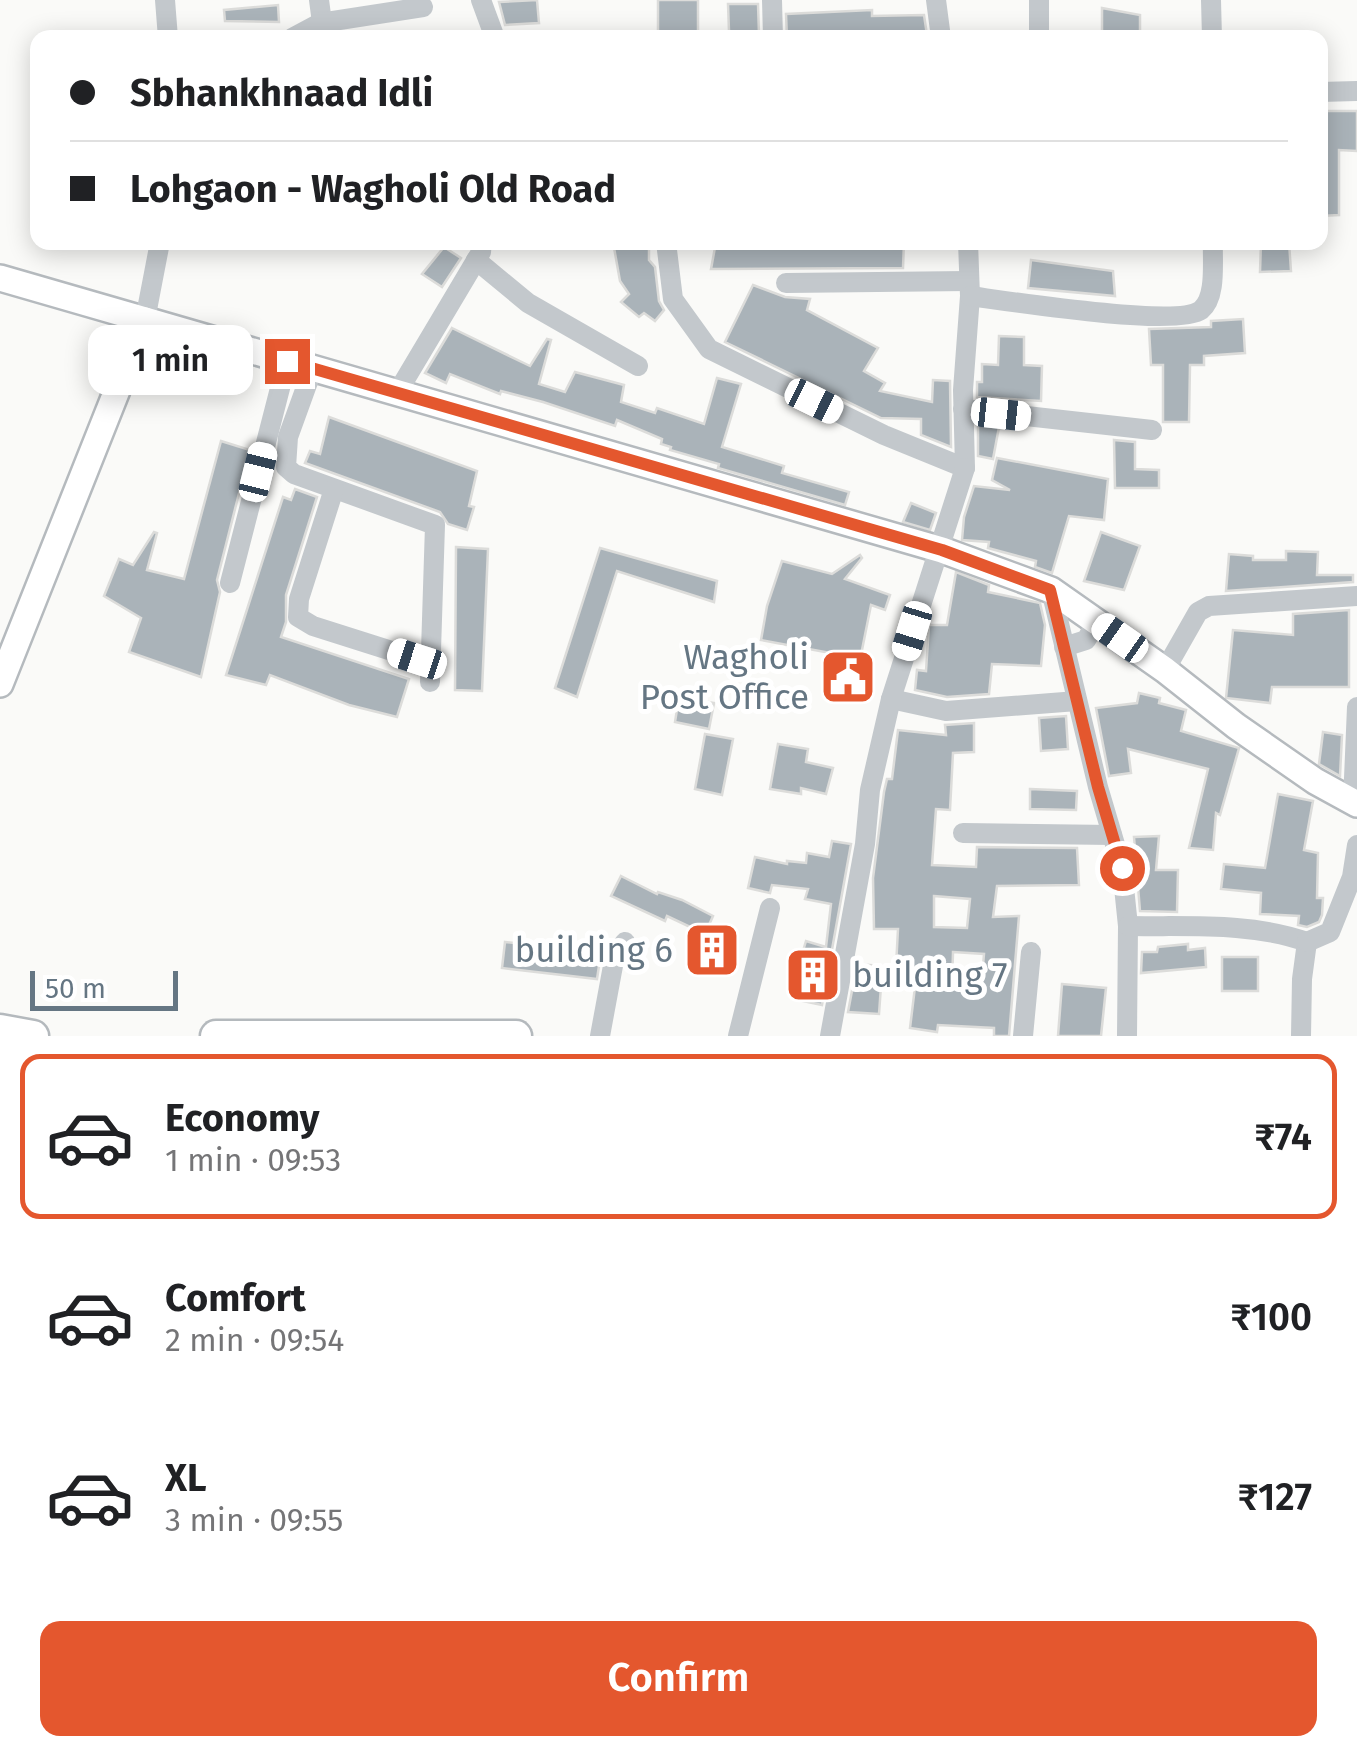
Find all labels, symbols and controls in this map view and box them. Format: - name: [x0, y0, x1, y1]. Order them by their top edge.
- text: Sbhankhnaad Idli: [130, 70, 433, 116]
- text: Lohgaon - Wagholi Old Road: [130, 166, 616, 212]
- callout: 1 min: [87, 326, 252, 396]
- route end: [265, 339, 310, 384]
- text: 1 min: [132, 341, 209, 379]
- car: [780, 374, 848, 428]
- car: [970, 396, 1032, 432]
- car: [236, 439, 280, 505]
- car: [889, 598, 935, 664]
- car: [1087, 609, 1153, 667]
- car: [384, 635, 450, 683]
- place label: Wagholi Post Office: [640, 636, 809, 718]
- public building icon: Wagholi Post Office: [818, 647, 878, 707]
- route start: [1100, 846, 1145, 891]
- building icon: building 6: [682, 920, 742, 980]
- place label: building 6: [514, 929, 673, 971]
- building icon: building 7: [783, 945, 843, 1005]
- place label: building 7: [852, 954, 1007, 996]
- scale bar: [30, 966, 178, 1010]
- text: 50 m: [45, 972, 106, 1005]
- icon: car: [45, 1092, 135, 1182]
- text: Economy: [165, 1095, 320, 1141]
- text: ₹74: [1254, 1114, 1312, 1160]
- text: 1 min · 09:53: [165, 1141, 341, 1179]
- icon: car: [45, 1272, 135, 1362]
- text: Comfort: [165, 1275, 306, 1321]
- text: ₹100: [1230, 1294, 1312, 1340]
- text: 2 min · 09:54: [165, 1321, 344, 1359]
- icon: car: [45, 1452, 135, 1542]
- text: XL: [165, 1455, 207, 1501]
- text: ₹127: [1238, 1474, 1312, 1520]
- text: 3 min · 09:55: [165, 1501, 343, 1539]
- button: Confirm: [40, 1621, 1317, 1736]

